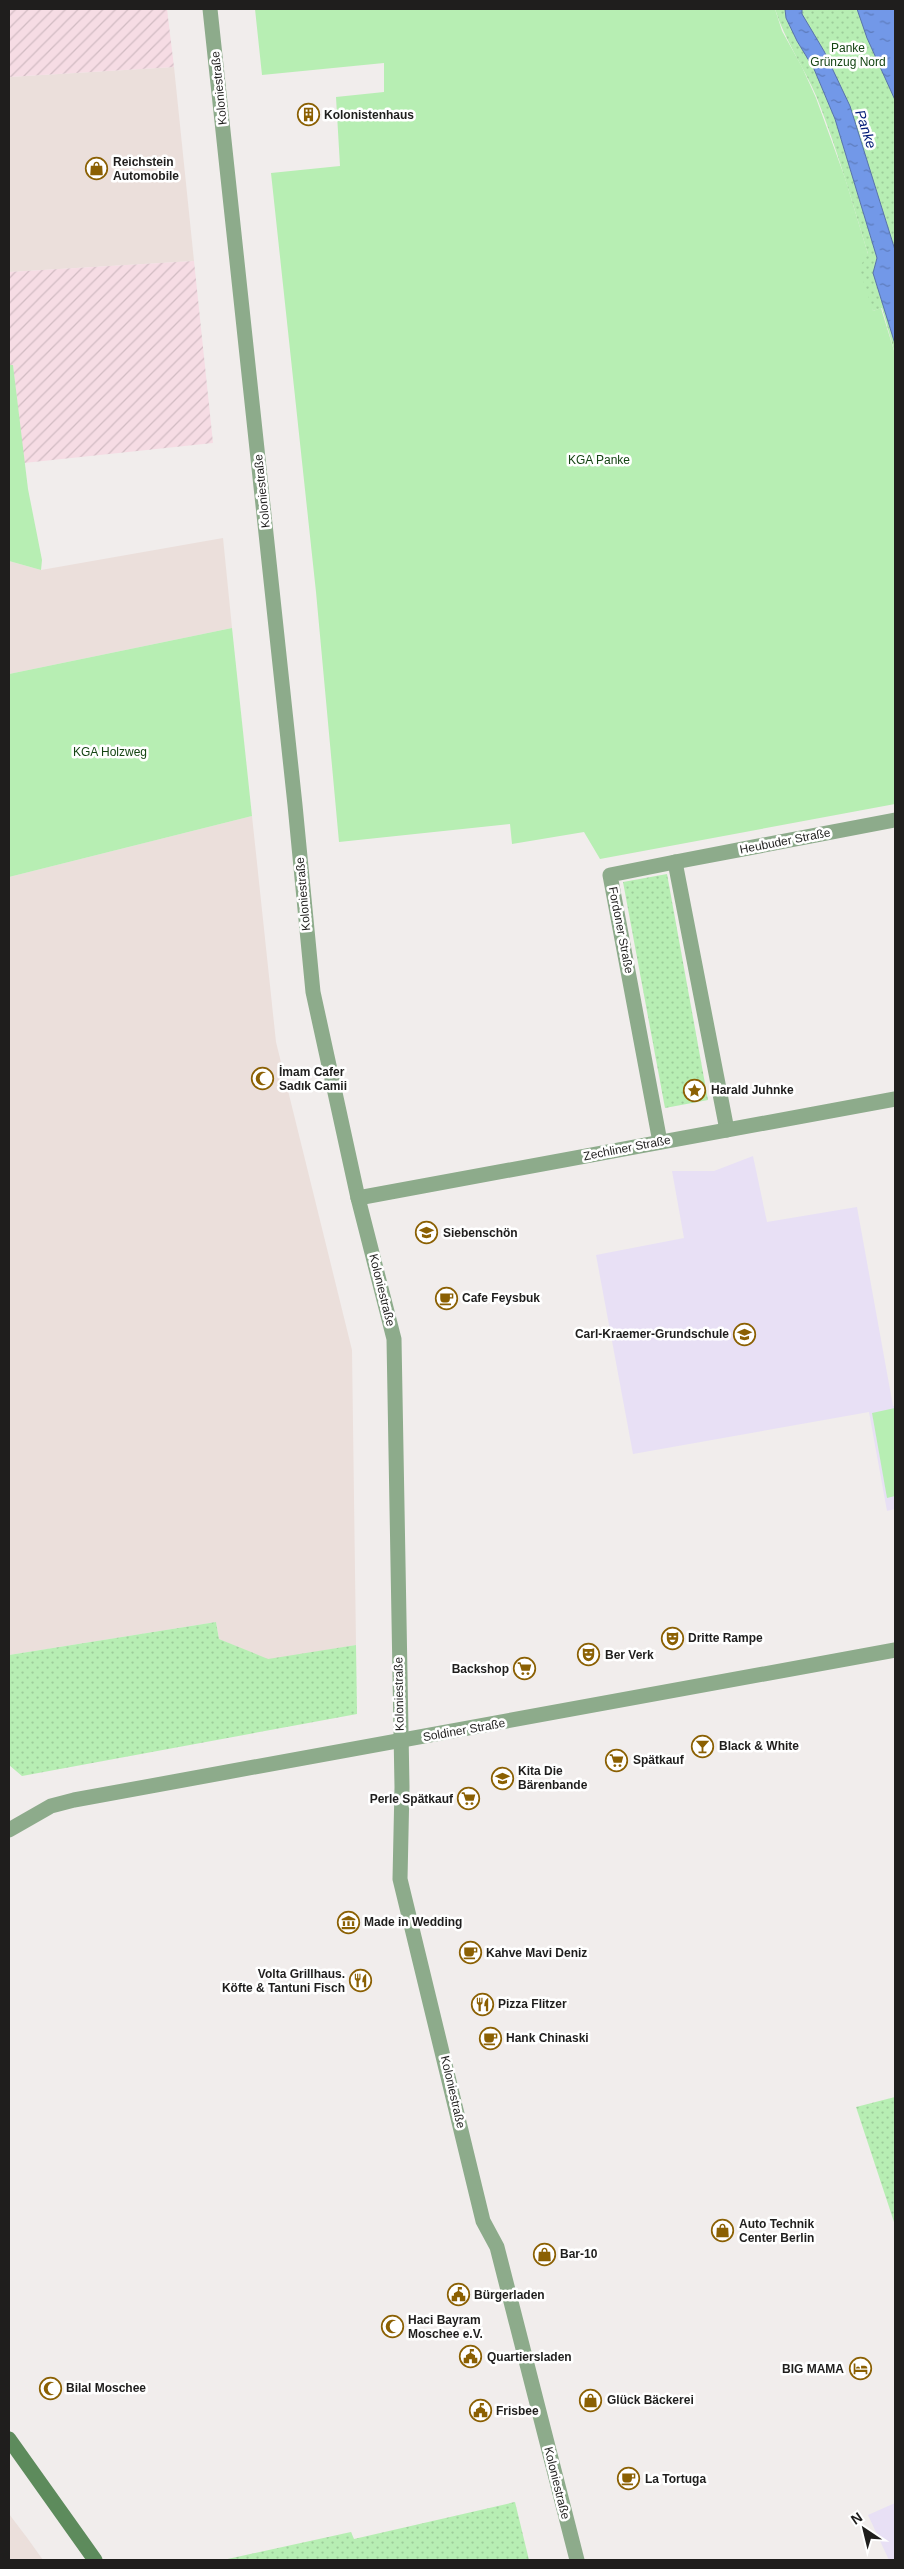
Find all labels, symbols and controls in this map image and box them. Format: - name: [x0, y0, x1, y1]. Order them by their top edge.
- park label: Panke Grünzug Nord: [810, 41, 886, 69]
- street label: Koloniestraße: [208, 50, 230, 126]
- building icon: Kolonistenhaus: [296, 103, 320, 127]
- place label: Kolonistenhaus: [324, 108, 414, 122]
- water label: Panke: [852, 108, 880, 151]
- place label: Reichstein Automobile: [113, 155, 179, 183]
- shop icon: Reichstein Automobile: [85, 157, 109, 181]
- street label: Koloniestraße: [251, 453, 273, 529]
- park label: KGA Panke: [568, 453, 630, 467]
- park label: KGA Holzweg: [73, 745, 147, 759]
- street label: Heubuder Straße: [738, 825, 832, 857]
- street label: Koloniestraße: [293, 856, 313, 931]
- street label: Fordoner Straße: [606, 885, 636, 975]
- place label: İmam Cafer Sadık Camii: [279, 1064, 347, 1093]
- mosque icon: İmam Cafer Sadık Camii: [251, 1067, 275, 1091]
- place icon: Harald Juhnke: [683, 1078, 707, 1102]
- place label: Harald Juhnke: [711, 1083, 794, 1097]
- street label: Zechliner Straße: [582, 1133, 672, 1163]
- school or university icon: Siebenschön: [415, 1221, 439, 1245]
- place label: Siebenschön: [443, 1226, 518, 1240]
- street label: Koloniestraße: [366, 1252, 398, 1328]
- cafe icon: Cafe Feysbuk: [434, 1286, 458, 1310]
- place label: Cafe Feysbuk: [462, 1291, 540, 1305]
- school or university icon: Carl-Kraemer-Grundschule: [733, 1322, 757, 1346]
- place label: Carl-Kraemer-Grundschule: [575, 1327, 729, 1341]
- theatre icon: Dritte Rampe: [660, 1626, 684, 1650]
- place label: Dritte Rampe: [688, 1631, 763, 1645]
- theatre icon: Ber Verk: [577, 1643, 601, 1667]
- place label: Ber Verk: [605, 1648, 654, 1662]
- street label: Koloniestraße: [391, 1657, 407, 1731]
- supermarket icon: Backshop: [513, 1657, 537, 1681]
- place label: Backshop: [452, 1662, 509, 1676]
- street label: Soldiner Straße: [422, 1716, 507, 1744]
- bar icon: Black & White: [691, 1734, 715, 1758]
- place label: Black & White: [719, 1739, 799, 1753]
- supermarket icon: Spätkauf: [605, 1748, 629, 1772]
- place label: Spätkauf: [633, 1753, 685, 1767]
- place label: Kita Die Bärenbande: [518, 1764, 588, 1792]
- school or university icon: Kita Die Bärenbande: [490, 1766, 514, 1790]
- supermarket icon: Perle Spätkauf: [457, 1787, 481, 1811]
- place label: Perle Spätkauf: [370, 1792, 454, 1806]
- museum icon: Made in Wedding: [336, 1910, 360, 1934]
- place label: Made in Wedding: [364, 1915, 462, 1929]
- cafe icon: Kahve Mavi Deniz: [458, 1941, 482, 1965]
- place label: Kahve Mavi Deniz: [486, 1946, 587, 1960]
- place label: Volta Grillhaus. Köfte & Tantuni Fisch: [222, 1967, 345, 1995]
- restaurant icon: Volta Grillhaus. Köfte & Tantuni Fisch: [349, 1969, 373, 1993]
- restaurant icon: Pizza Flitzer: [470, 1992, 494, 2016]
- place label: Pizza Flitzer: [498, 1997, 567, 2011]
- cafe icon: Hank Chinaski: [478, 2026, 502, 2050]
- place label: Hank Chinaski: [506, 2031, 589, 2045]
- street label: Koloniestraße: [438, 2054, 468, 2130]
- place label: Auto Technik Center Berlin: [739, 2217, 814, 2245]
- shop icon: Auto Technik Center Berlin: [711, 2219, 735, 2243]
- shop icon: Bar-10: [532, 2242, 556, 2266]
- place label: Bar-10: [560, 2247, 598, 2261]
- public building icon: Bürgerladen: [446, 2283, 470, 2307]
- place label: Bürgerladen: [474, 2288, 545, 2302]
- place label: Haci Bayram Moschee e.V.: [408, 2313, 483, 2341]
- mosque icon: Haci Bayram Moschee e.V.: [380, 2315, 404, 2339]
- public building icon: Quartiersladen: [459, 2345, 483, 2369]
- place label: Quartiersladen: [487, 2350, 572, 2364]
- hotel icon: BIG MAMA: [848, 2357, 872, 2381]
- place label: BIG MAMA: [782, 2362, 844, 2376]
- mosque icon: Bilal Moschee: [38, 2376, 62, 2400]
- place label: Bilal Moschee: [66, 2381, 146, 2395]
- shop icon: Glück Bäckerei: [579, 2388, 603, 2412]
- place label: Glück Bäckerei: [607, 2393, 694, 2407]
- public building icon: Frisbee: [468, 2399, 492, 2423]
- place label: Frisbee: [496, 2404, 539, 2418]
- street label: Koloniestraße: [541, 2445, 573, 2521]
- cafe icon: La Tortuga: [617, 2467, 641, 2491]
- place label: La Tortuga: [645, 2472, 706, 2486]
- north arrow: [839, 2504, 889, 2554]
- text: N: [848, 2509, 865, 2528]

